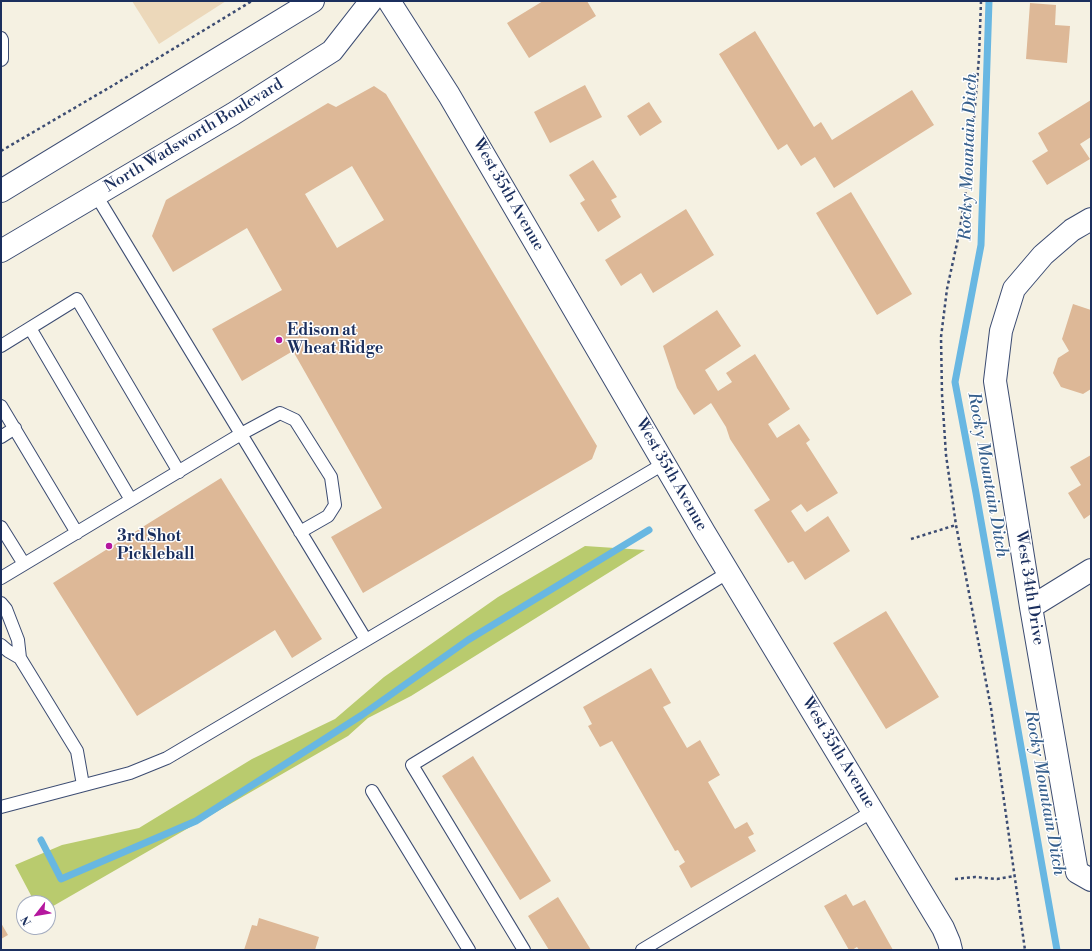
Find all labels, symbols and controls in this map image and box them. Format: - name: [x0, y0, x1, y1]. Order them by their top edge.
- water label: Rocky Mountain Ditch: [956, 73, 982, 241]
- street label: North Wadsworth Boulevard: [101, 75, 287, 197]
- street label: West 35th Avenue: [468, 135, 548, 255]
- place label: Edison at Wheat Ridge: [287, 321, 383, 359]
- marker: Edison at Wheat Ridge: [274, 335, 284, 345]
- water label: Rocky Mountain Ditch: [962, 391, 1012, 559]
- street label: West 35th Avenue: [631, 415, 711, 535]
- place label: 3rd Shot Pickleball: [117, 527, 195, 565]
- street label: West 34th Drive: [1010, 529, 1048, 647]
- marker: 3rd Shot Pickleball: [104, 541, 114, 551]
- street label: West 35th Avenue: [797, 694, 879, 812]
- water label: Rocky Mountain Ditch: [1019, 709, 1069, 877]
- north arrow: [16, 895, 56, 935]
- text: N: [18, 913, 35, 928]

